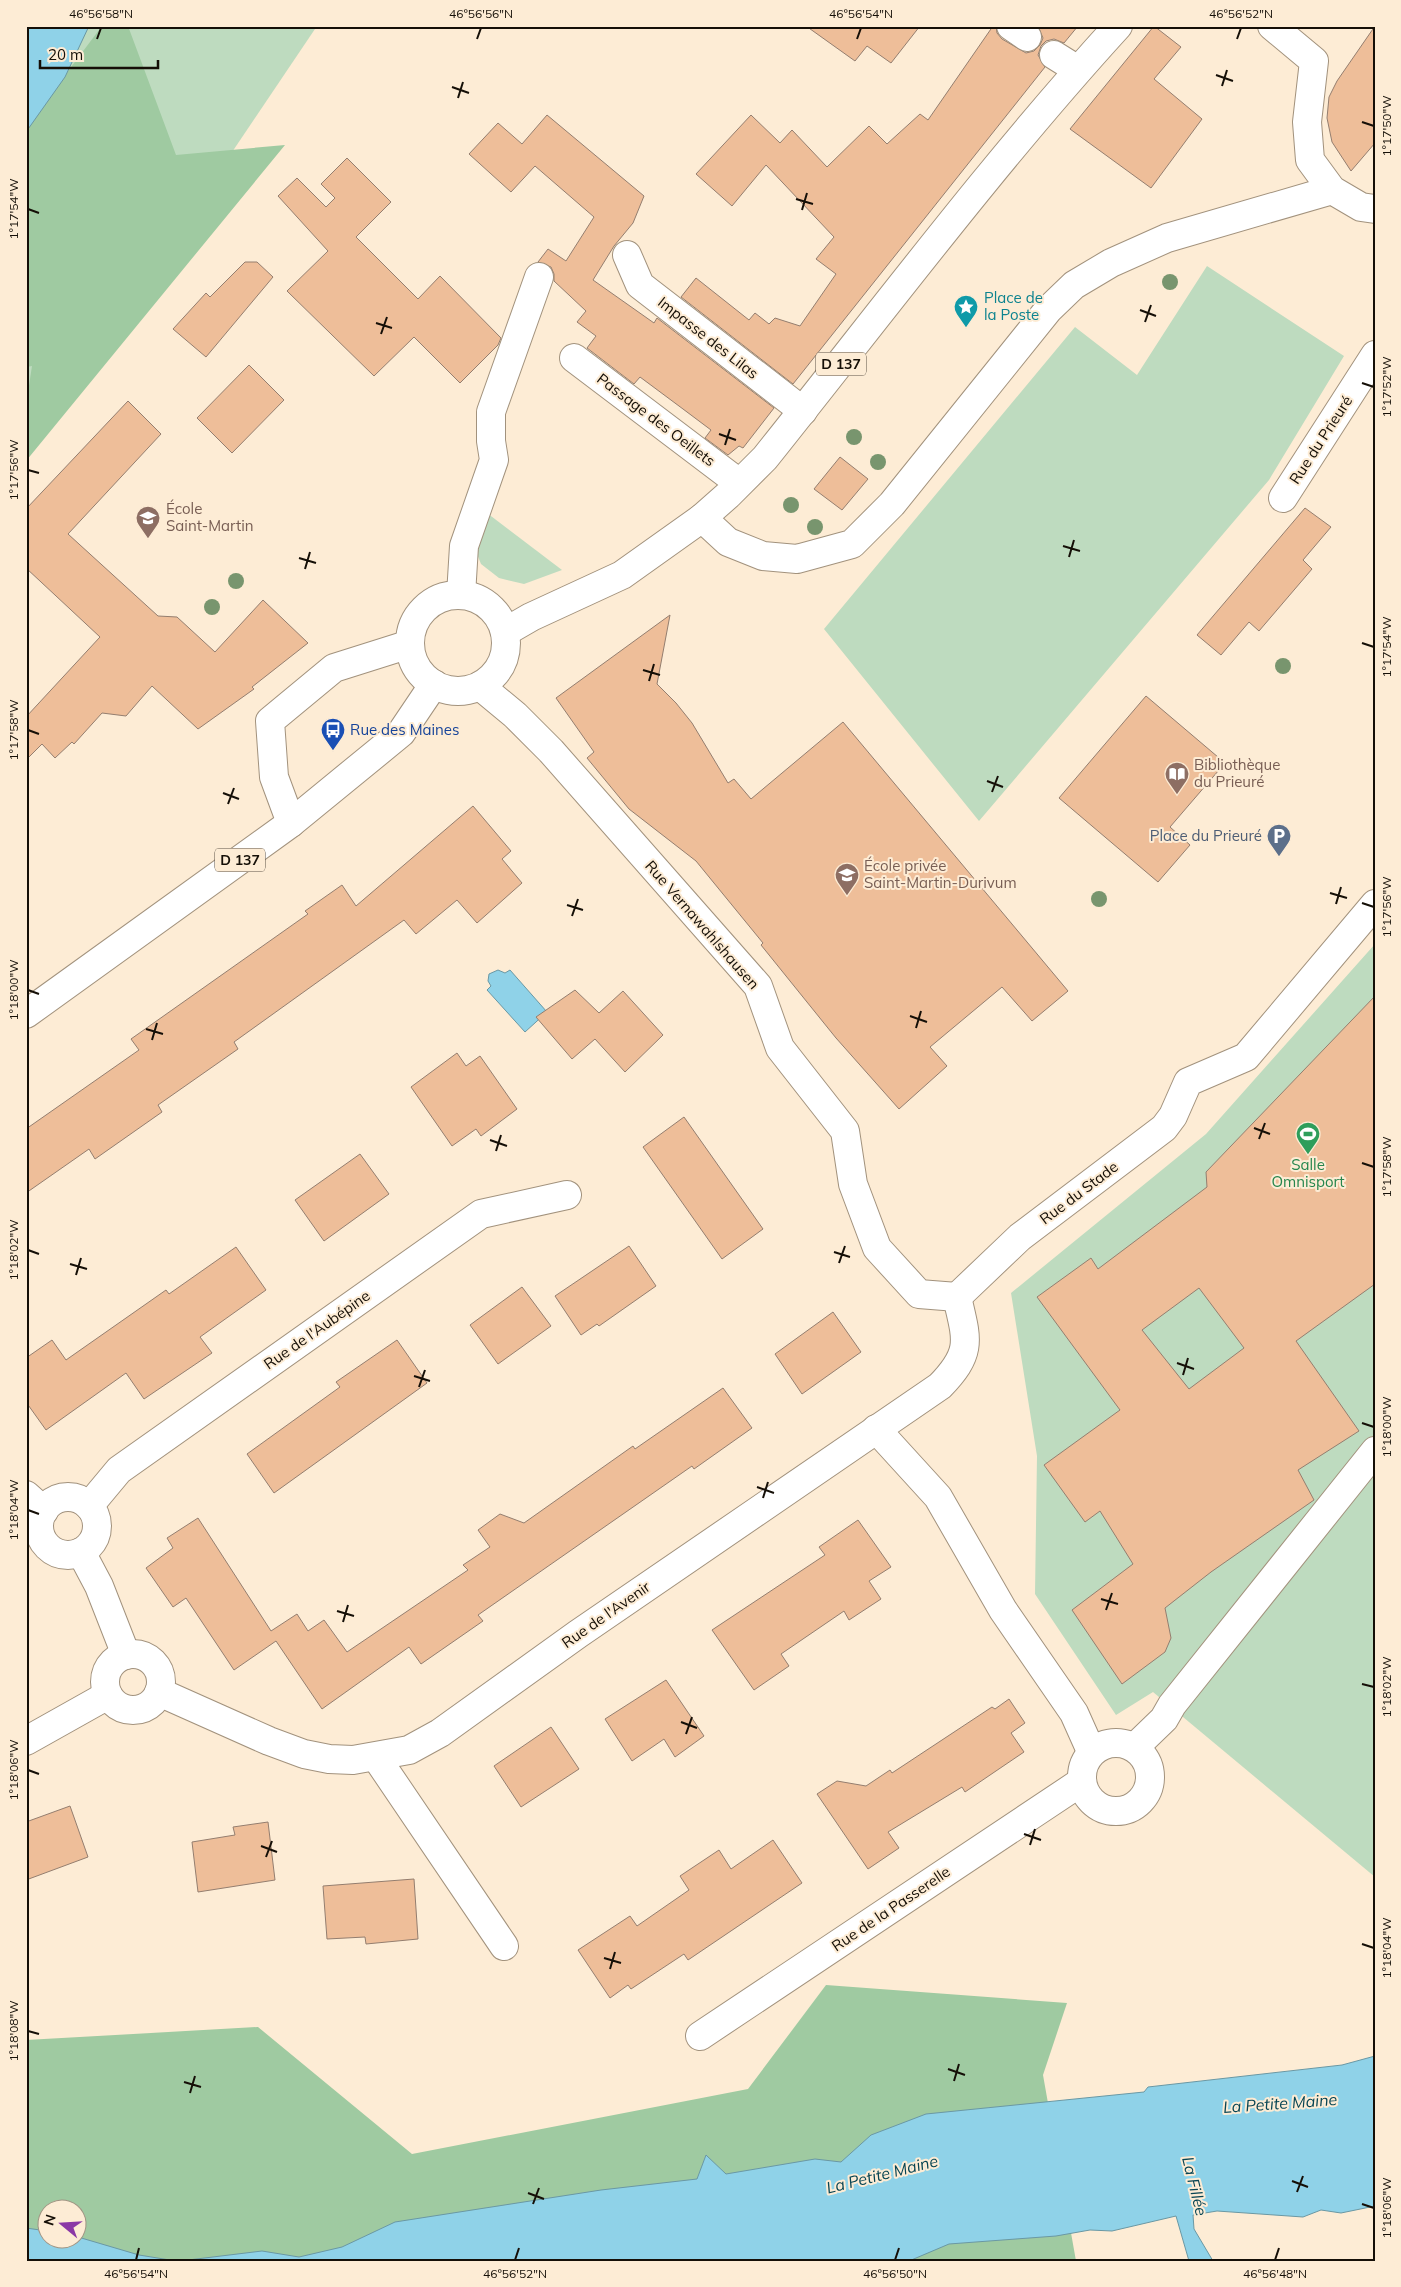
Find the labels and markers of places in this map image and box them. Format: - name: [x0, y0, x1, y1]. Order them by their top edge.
- place label: Place de la Poste: [984, 288, 1043, 324]
- place icon: Place de la Poste: [953, 294, 979, 328]
- place label: École Saint-Martin: [166, 499, 254, 535]
- school or university icon: École Saint-Martin: [135, 505, 161, 539]
- bus stop icon: Rue des Maines: [320, 717, 346, 751]
- place label: Rue des Maines: [350, 720, 459, 739]
- place label: Bibliothèque du Prieuré: [1194, 755, 1280, 791]
- library icon: Bibliothèque du Prieuré: [1164, 761, 1190, 795]
- parking icon: Place du Prieuré: [1266, 823, 1292, 857]
- place label: Place du Prieuré: [1150, 826, 1262, 845]
- place label: École privée Saint-Martin-Durivum: [864, 856, 1017, 892]
- school or university icon: École privée Saint-Martin-Durivum: [834, 862, 860, 896]
- sports icon: Salle Omnisport: [1295, 1121, 1321, 1155]
- place label: Salle Omnisport: [1271, 1155, 1345, 1191]

